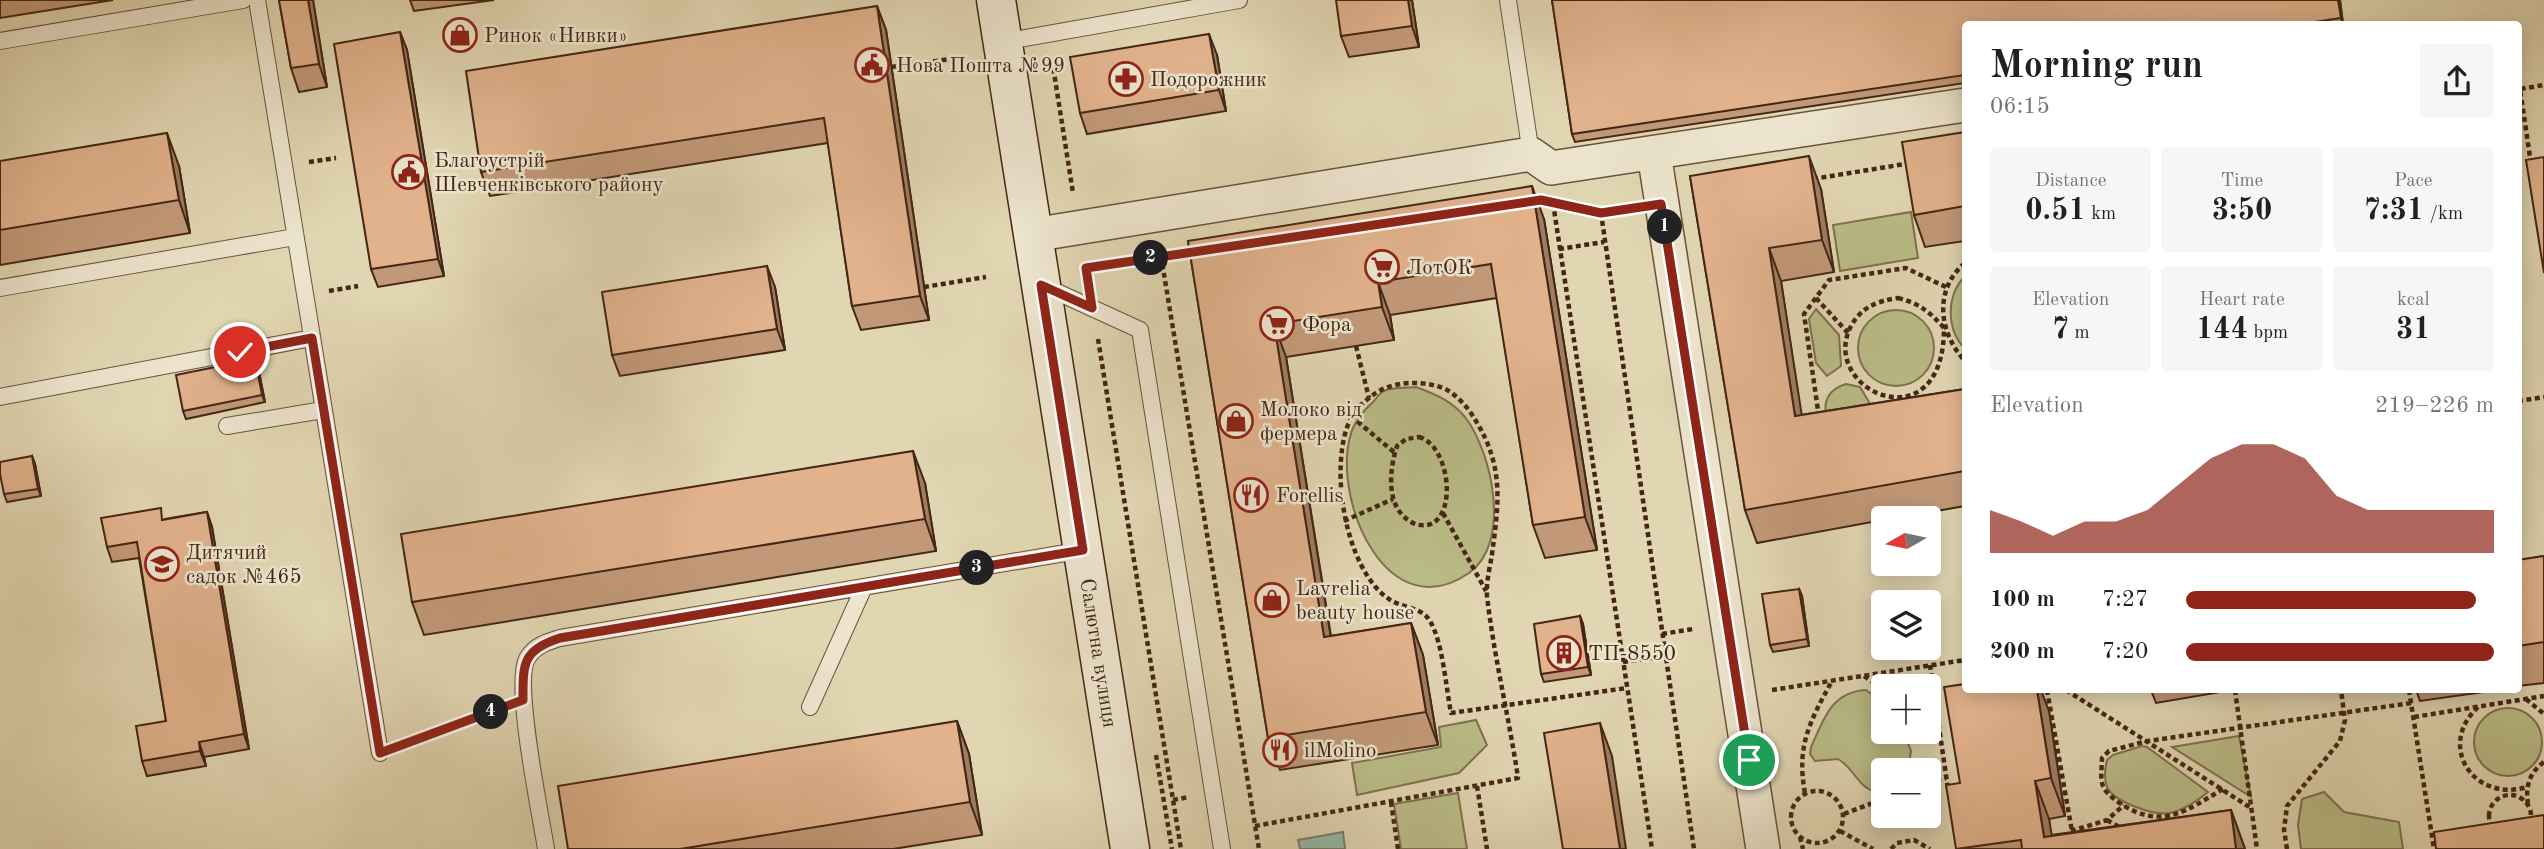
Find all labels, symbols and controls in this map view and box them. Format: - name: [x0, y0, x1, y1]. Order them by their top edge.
- shop icon: Ринок «Нивки»: [441, 16, 479, 54]
- place label: Ринок «Нивки»: [484, 26, 628, 47]
- button: share: [2420, 44, 2494, 118]
- public building icon: Нова Пошта №99: [853, 46, 891, 84]
- text: Morning run: [1990, 48, 2203, 86]
- place label: Нова Пошта №99: [896, 56, 1065, 77]
- pharmacy icon: Подорожник: [1107, 60, 1145, 98]
- place label: Подорожник: [1150, 70, 1267, 91]
- text: 06:15: [1990, 95, 2050, 118]
- place label: Благоустрій Шевченківського району: [434, 151, 664, 196]
- public building icon: Благоустрій Шевченківського району: [390, 153, 428, 191]
- text: Distance: [2035, 172, 2106, 191]
- text: Time: [2221, 172, 2263, 191]
- text: Pace: [2394, 172, 2433, 191]
- text: 0.51: [2025, 196, 2086, 226]
- text: 3:50: [2212, 196, 2272, 226]
- text: 7:31: [2364, 196, 2424, 226]
- text: km: [2086, 205, 2116, 224]
- text: /km: [2424, 205, 2463, 224]
- pin: 1: [1648, 210, 1682, 244]
- text: 1: [1659, 217, 1670, 236]
- pin: 2: [1134, 240, 1168, 276]
- text: 2: [1145, 248, 1156, 267]
- supermarket icon: ЛотОК: [1363, 248, 1401, 286]
- place label: ЛотОК: [1406, 258, 1473, 279]
- text: Elevation: [2032, 291, 2109, 310]
- text: Heart rate: [2199, 291, 2285, 310]
- text: kcal: [2397, 291, 2430, 310]
- supermarket icon: Фора: [1258, 305, 1296, 343]
- place label: Фора: [1302, 315, 1351, 336]
- text: 7: [2052, 315, 2069, 345]
- text: 144: [2196, 315, 2248, 345]
- text: 31: [2396, 315, 2431, 345]
- pin: [210, 322, 270, 382]
- text: m: [2069, 324, 2090, 343]
- text: bpm: [2248, 324, 2288, 343]
- icon: check: [221, 333, 259, 371]
- text: Elevation: [1990, 394, 2084, 417]
- text: 219–226 m: [2375, 394, 2494, 417]
- place label: Молоко від фермера: [1260, 400, 1363, 445]
- shop icon: Молоко від фермера: [1217, 402, 1255, 440]
- restaurant icon: Forellis: [1232, 476, 1270, 514]
- place label: Forellis: [1276, 486, 1344, 507]
- north arrow: [1871, 506, 1941, 576]
- map controls: [1871, 506, 1941, 828]
- place label: Дитячий садок №465: [186, 543, 302, 588]
- school or university icon: Дитячий садок №465: [143, 545, 181, 583]
- pin: 3: [960, 550, 995, 586]
- text: 3: [971, 558, 982, 577]
- street label: Салютна вулиця: [1075, 577, 1120, 730]
- place label: Lavrelia beauty house: [1296, 579, 1414, 624]
- shop icon: Lavrelia beauty house: [1253, 581, 1291, 619]
- text: 100 m: [1990, 588, 2055, 611]
- text: 7:27: [2102, 588, 2148, 611]
- button: layers: [1871, 590, 1941, 660]
- building icon: ТП-8550: [1545, 634, 1583, 672]
- text: 200 m: [1990, 640, 2055, 663]
- text: 7:20: [2102, 640, 2148, 663]
- place label: ТП-8550: [1588, 644, 1676, 665]
- button: +: [1871, 674, 1941, 744]
- pin: 4: [474, 694, 508, 730]
- text: 4: [485, 702, 496, 721]
- pin: [1719, 730, 1779, 790]
- restaurant icon: ilMolino: [1261, 731, 1299, 769]
- place label: ilMolino: [1304, 741, 1376, 762]
- icon: arrive: [1730, 741, 1768, 779]
- button: −: [1871, 758, 1941, 828]

